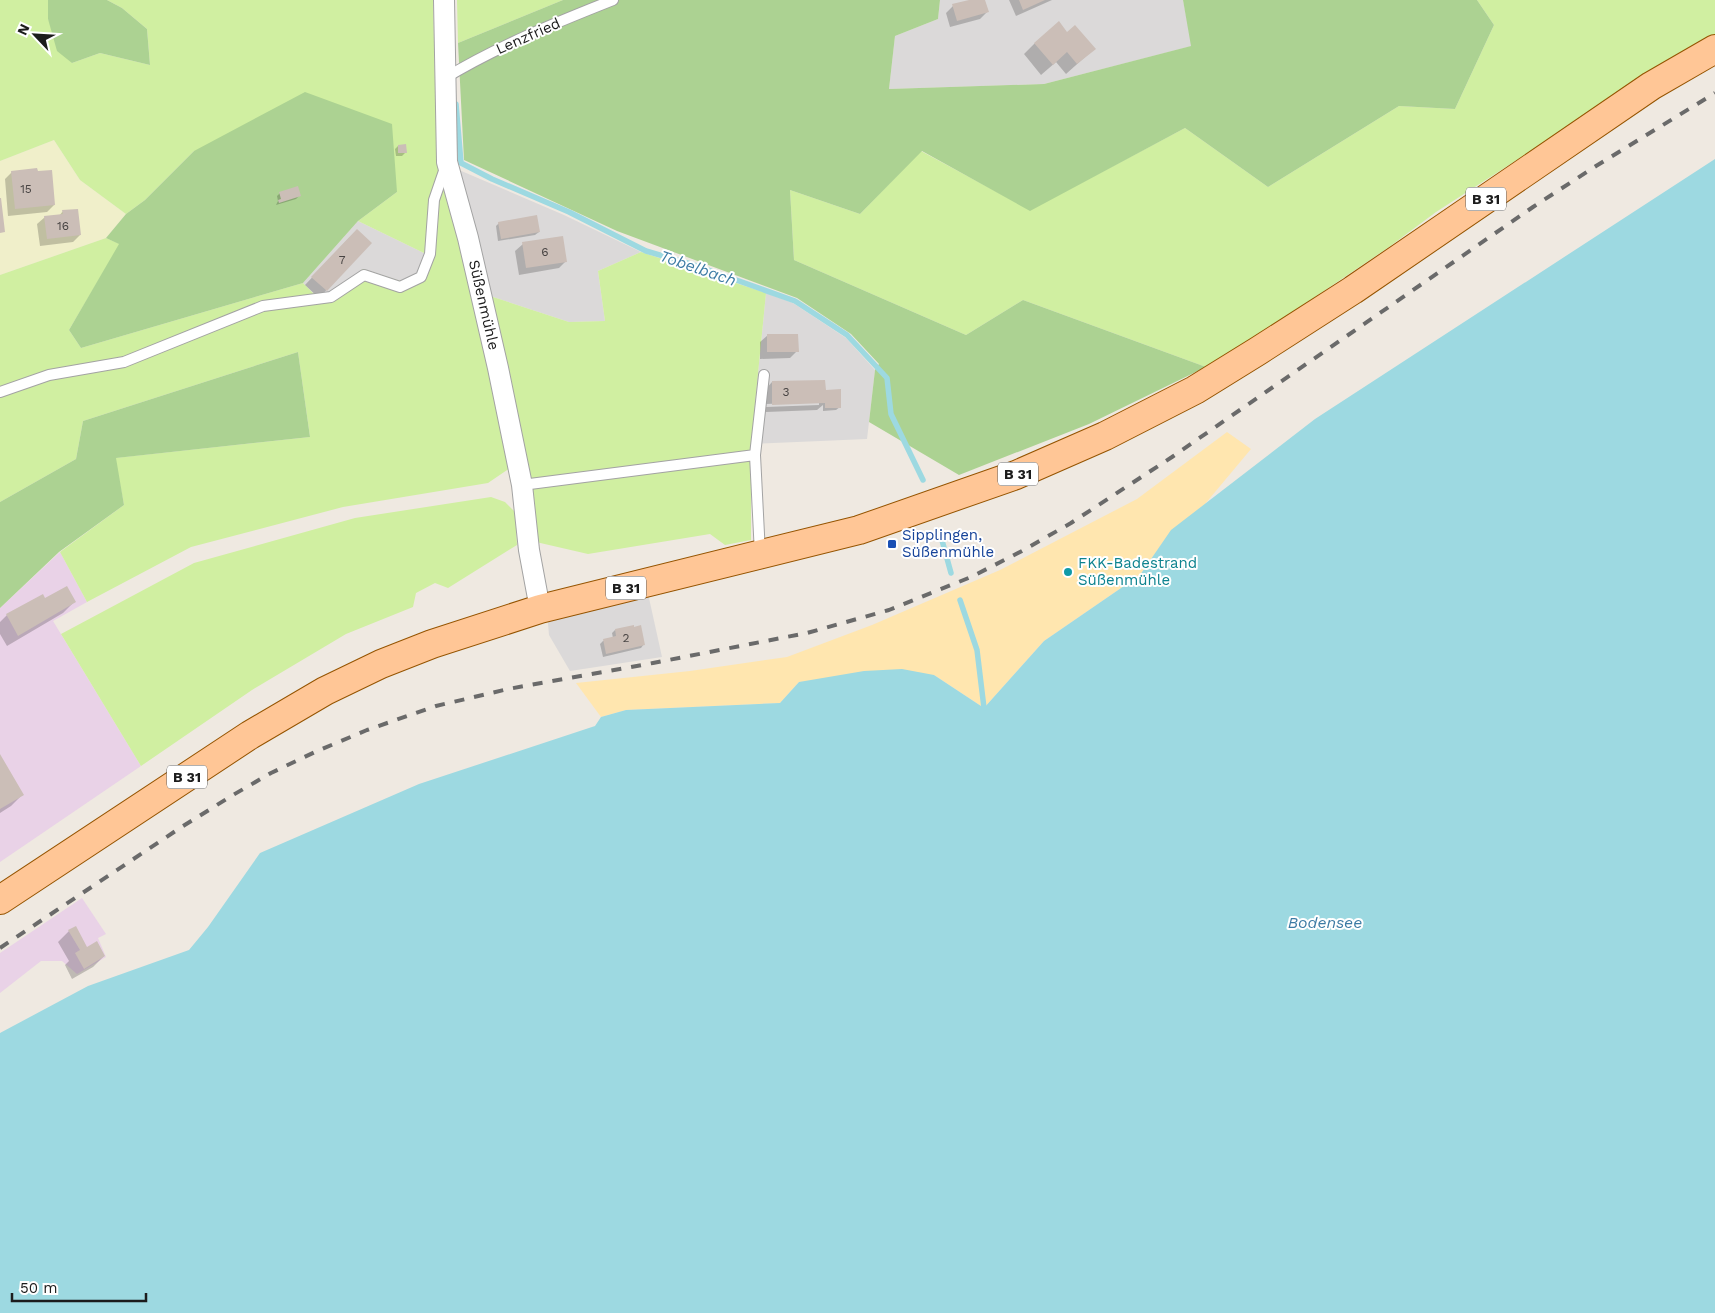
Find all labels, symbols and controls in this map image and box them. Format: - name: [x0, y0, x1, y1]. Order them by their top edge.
- north arrow: [10, 10, 60, 60]
- street label: Lenzfried: [493, 14, 563, 58]
- text: N: [14, 21, 33, 38]
- house number: 15: [20, 182, 32, 196]
- road number: B 31: [1466, 188, 1506, 210]
- house number: 16: [57, 219, 69, 233]
- house number: 6: [541, 245, 549, 259]
- water label: Tobelbach: [657, 246, 739, 290]
- house number: 7: [339, 253, 346, 267]
- street label: Süßenmühle: [465, 258, 503, 352]
- house number: 3: [783, 385, 790, 399]
- road number: B 31: [998, 462, 1038, 486]
- place label: Sipplingen, Süßenmühle: [902, 526, 994, 561]
- marker: Sipplingen, Süßenmühle: [886, 538, 898, 550]
- place label: FKK-Badestrand Süßenmühle: [1078, 554, 1197, 589]
- marker: FKK-Badestrand Süßenmühle: [1062, 566, 1074, 578]
- road number: B 31: [606, 576, 646, 600]
- house number: 2: [623, 631, 630, 645]
- road number: B 31: [167, 766, 207, 789]
- water label: Bodensee: [1288, 913, 1362, 932]
- scale bar: [12, 1270, 146, 1302]
- text: 50 m: [20, 1279, 57, 1297]

